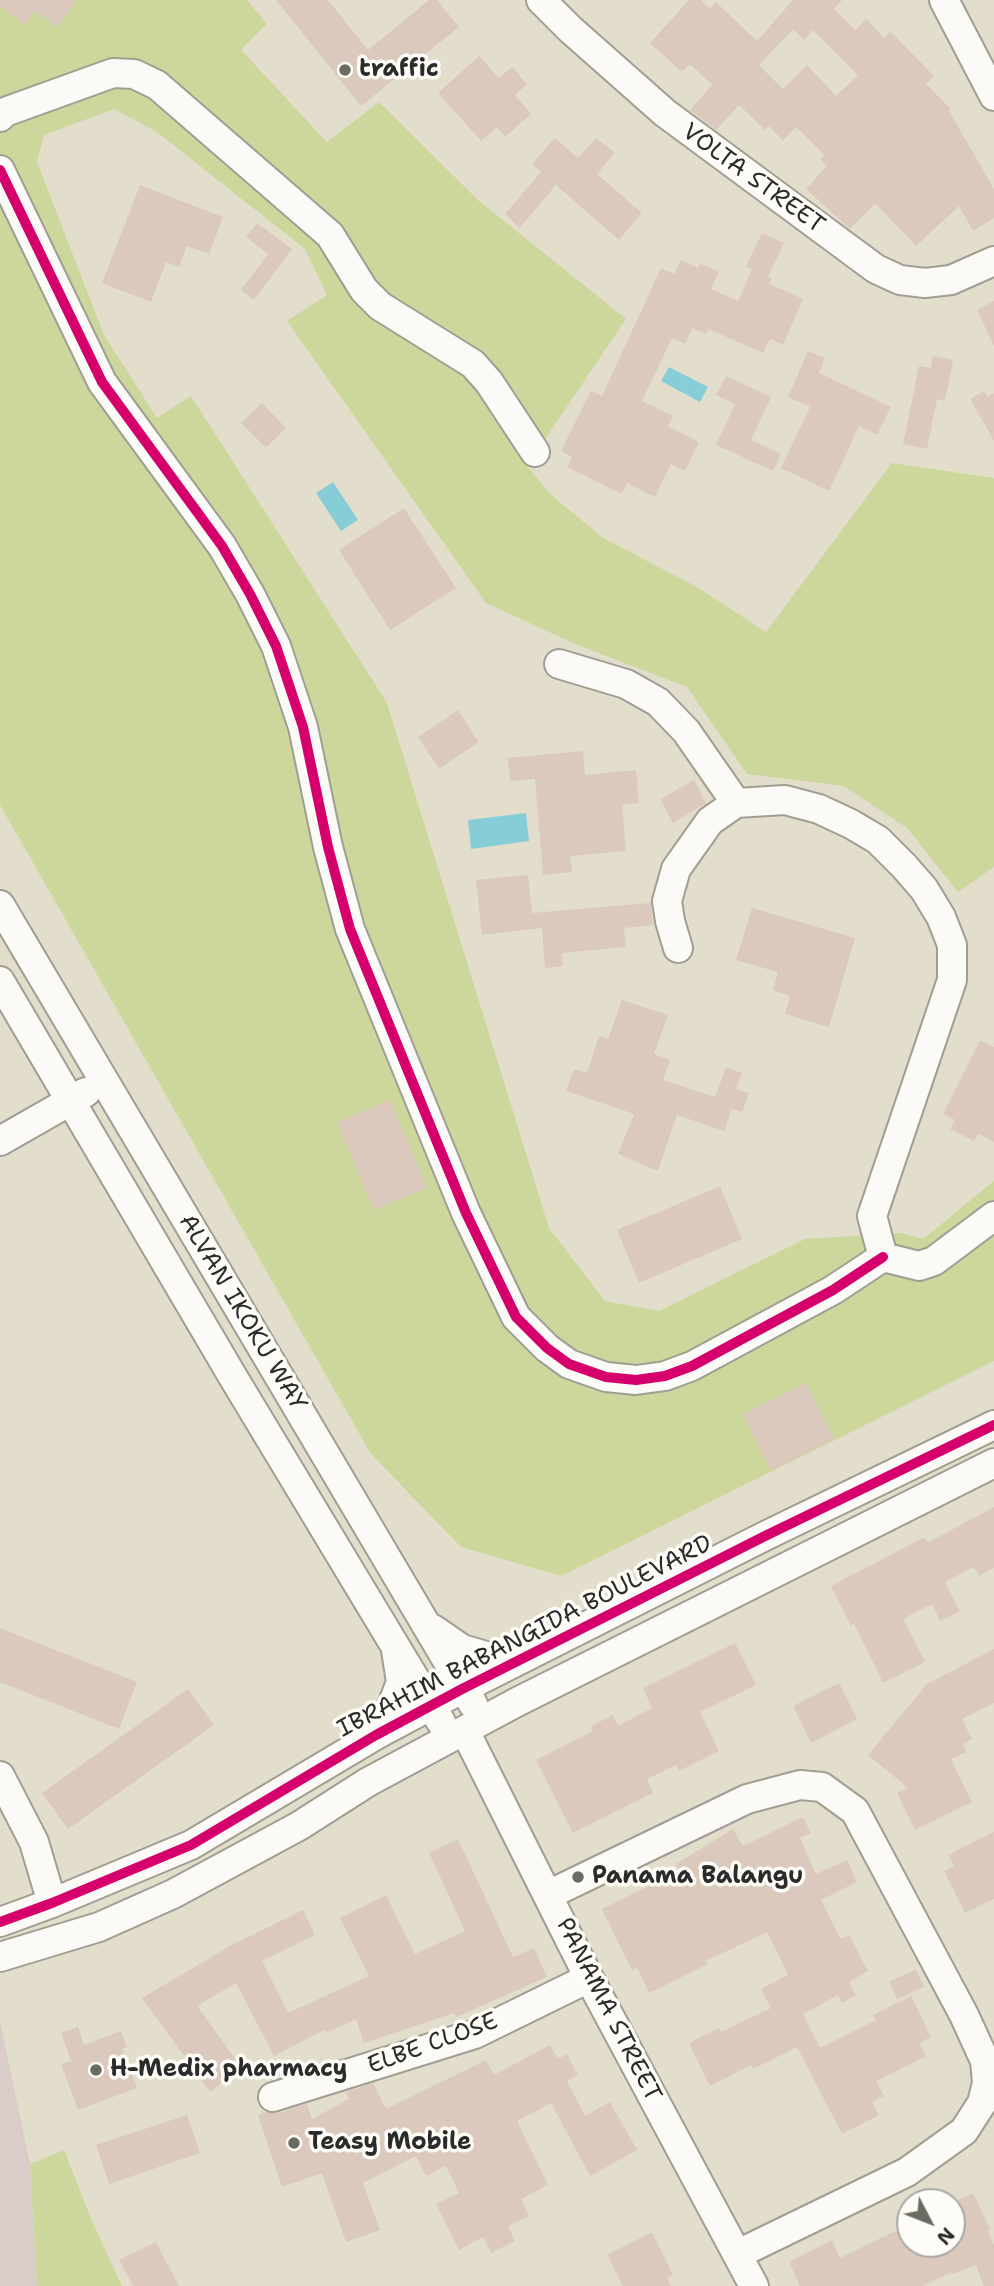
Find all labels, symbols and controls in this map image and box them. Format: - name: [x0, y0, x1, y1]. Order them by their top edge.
- place label: traffic: [359, 56, 439, 84]
- marker: traffic: [337, 62, 353, 78]
- street label: VOLTA STREET: [676, 118, 830, 240]
- street label: ALVAN IKOKU WAY: [172, 1209, 312, 1417]
- street label: IBRAHIM BABANGIDA BOULEVARD: [333, 1530, 717, 1744]
- place label: Panama Balangu: [592, 1863, 803, 1891]
- marker: Panama Balangu: [570, 1869, 586, 1885]
- street label: PANAMA STREET: [549, 1913, 667, 2107]
- street label: ELBE CLOSE: [364, 2007, 502, 2081]
- place label: H-Medix pharmacy: [110, 2056, 347, 2084]
- marker: H-Medix pharmacy: [88, 2062, 104, 2078]
- place label: Teasy Mobile: [308, 2129, 471, 2157]
- marker: Teasy Mobile: [286, 2135, 302, 2151]
- north arrow: [896, 2188, 966, 2258]
- text: N: [931, 2222, 960, 2250]

